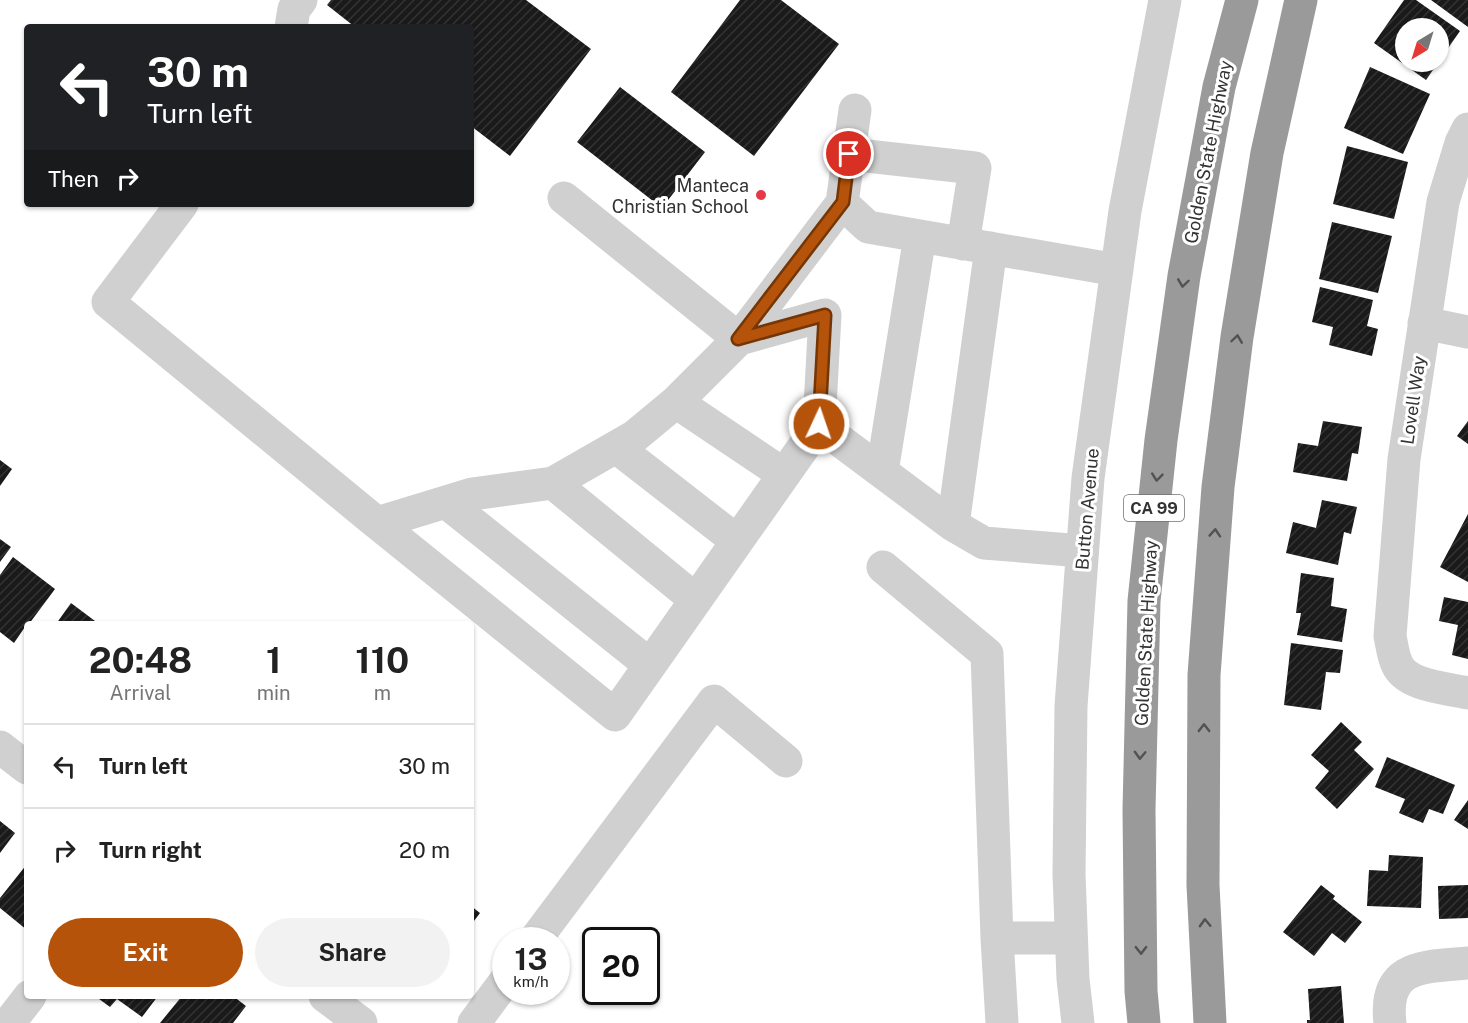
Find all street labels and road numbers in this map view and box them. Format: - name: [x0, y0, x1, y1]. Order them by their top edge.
- street label: Golden State Highway: [1180, 58, 1236, 245]
- street label: Lovell Way: [1396, 354, 1430, 446]
- street label: Button Avenue: [1071, 447, 1103, 571]
- road number: CA 99: [1124, 495, 1184, 521]
- street label: Golden State Highway: [1131, 539, 1161, 726]

